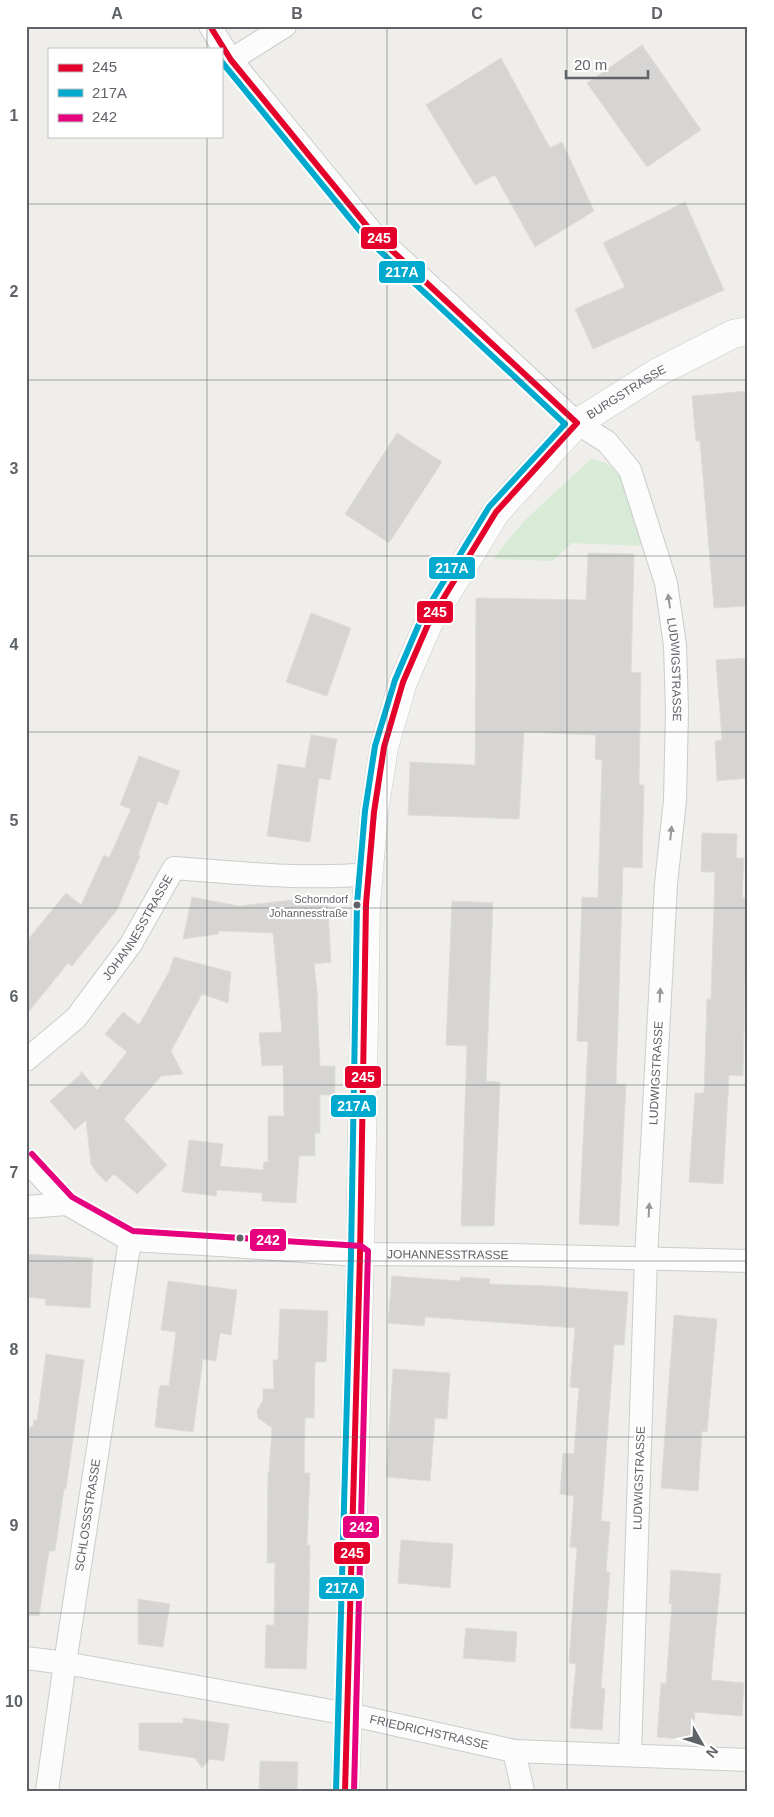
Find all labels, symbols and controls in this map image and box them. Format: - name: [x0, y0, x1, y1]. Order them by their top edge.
- text: A: [111, 5, 123, 22]
- text: B: [291, 5, 303, 22]
- text: C: [471, 5, 483, 22]
- text: D: [651, 5, 663, 22]
- legend: [48, 48, 222, 138]
- scale bar: [566, 48, 649, 80]
- text: 20 m: [574, 56, 607, 73]
- text: 245: [92, 58, 117, 75]
- text: 217A: [92, 84, 127, 101]
- text: 1: [10, 107, 19, 124]
- text: 242: [92, 108, 117, 125]
- line badge: 245: [360, 226, 398, 250]
- text: 245: [367, 230, 391, 246]
- line badge: 217A: [378, 260, 426, 284]
- text: 217A: [385, 264, 419, 280]
- text: 2: [10, 283, 19, 300]
- street label: BURGSTRASSE: [584, 362, 668, 422]
- text: 3: [10, 460, 19, 477]
- line badge: 217A: [428, 556, 476, 580]
- text: 217A: [435, 560, 469, 576]
- one-way arrow: [665, 593, 673, 609]
- line badge: 245: [416, 600, 454, 624]
- text: 245: [423, 604, 447, 620]
- street label: LUDWIGSTRASSE: [664, 617, 684, 722]
- text: 4: [10, 636, 19, 653]
- text: 5: [10, 812, 19, 829]
- one-way arrow: [667, 825, 675, 841]
- street label: JOHANNESSTRASSE: [100, 872, 176, 983]
- place label: Schorndorf Johannesstraße: [269, 893, 349, 919]
- marker: Schorndorf Johannesstraße: [352, 900, 362, 910]
- one-way arrow: [656, 987, 664, 1003]
- text: 6: [10, 988, 19, 1005]
- street label: LUDWIGSTRASSE: [646, 1021, 666, 1125]
- line badge: 245: [344, 1065, 382, 1089]
- text: 245: [351, 1069, 375, 1085]
- line badge: 217A: [330, 1094, 377, 1118]
- text: 217A: [337, 1098, 371, 1114]
- text: 7: [10, 1164, 19, 1181]
- one-way arrow: [645, 1202, 653, 1218]
- line badge: 242: [249, 1228, 287, 1252]
- text: 242: [256, 1232, 280, 1248]
- unlabelled marker: [235, 1233, 245, 1243]
- street label: JOHANNESSTRASSE: [387, 1247, 509, 1262]
- text: 8: [10, 1341, 19, 1358]
- street label: LUDWIGSTRASSE: [630, 1426, 648, 1530]
- street label: SCHLOSSSTRASSE: [72, 1458, 103, 1572]
- line badge: 242: [342, 1515, 380, 1539]
- text: 9: [10, 1517, 19, 1534]
- text: 242: [349, 1519, 373, 1535]
- line badge: 245: [333, 1541, 371, 1565]
- text: 245: [340, 1545, 364, 1561]
- line badge: 217A: [318, 1576, 365, 1600]
- text: 217A: [325, 1580, 359, 1596]
- text: 10: [5, 1693, 23, 1710]
- street label: FRIEDRICHSTRASSE: [368, 1712, 490, 1752]
- north arrow: [676, 1720, 726, 1770]
- text: N: [703, 1743, 722, 1761]

